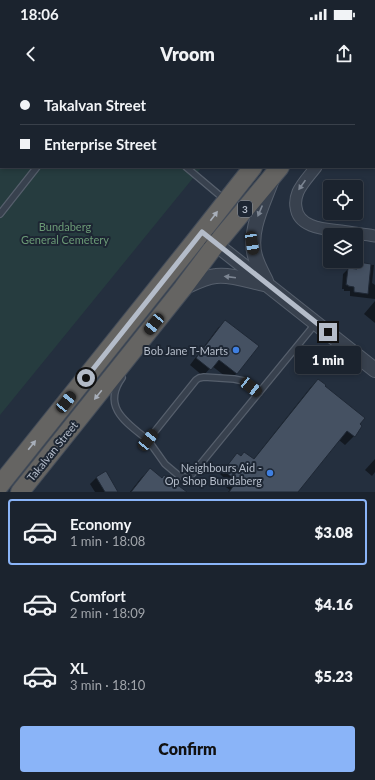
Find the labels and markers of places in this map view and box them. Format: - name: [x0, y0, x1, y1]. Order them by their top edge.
- place label: Bob Jane T-Marts: [144, 344, 228, 357]
- marker: Bob Jane T-Marts: [231, 345, 241, 355]
- place label: Neighbours Aid - Op Shop Bundaberg: [165, 461, 262, 487]
- marker: Neighbours Aid - Op Shop Bundaberg: [265, 468, 275, 478]

